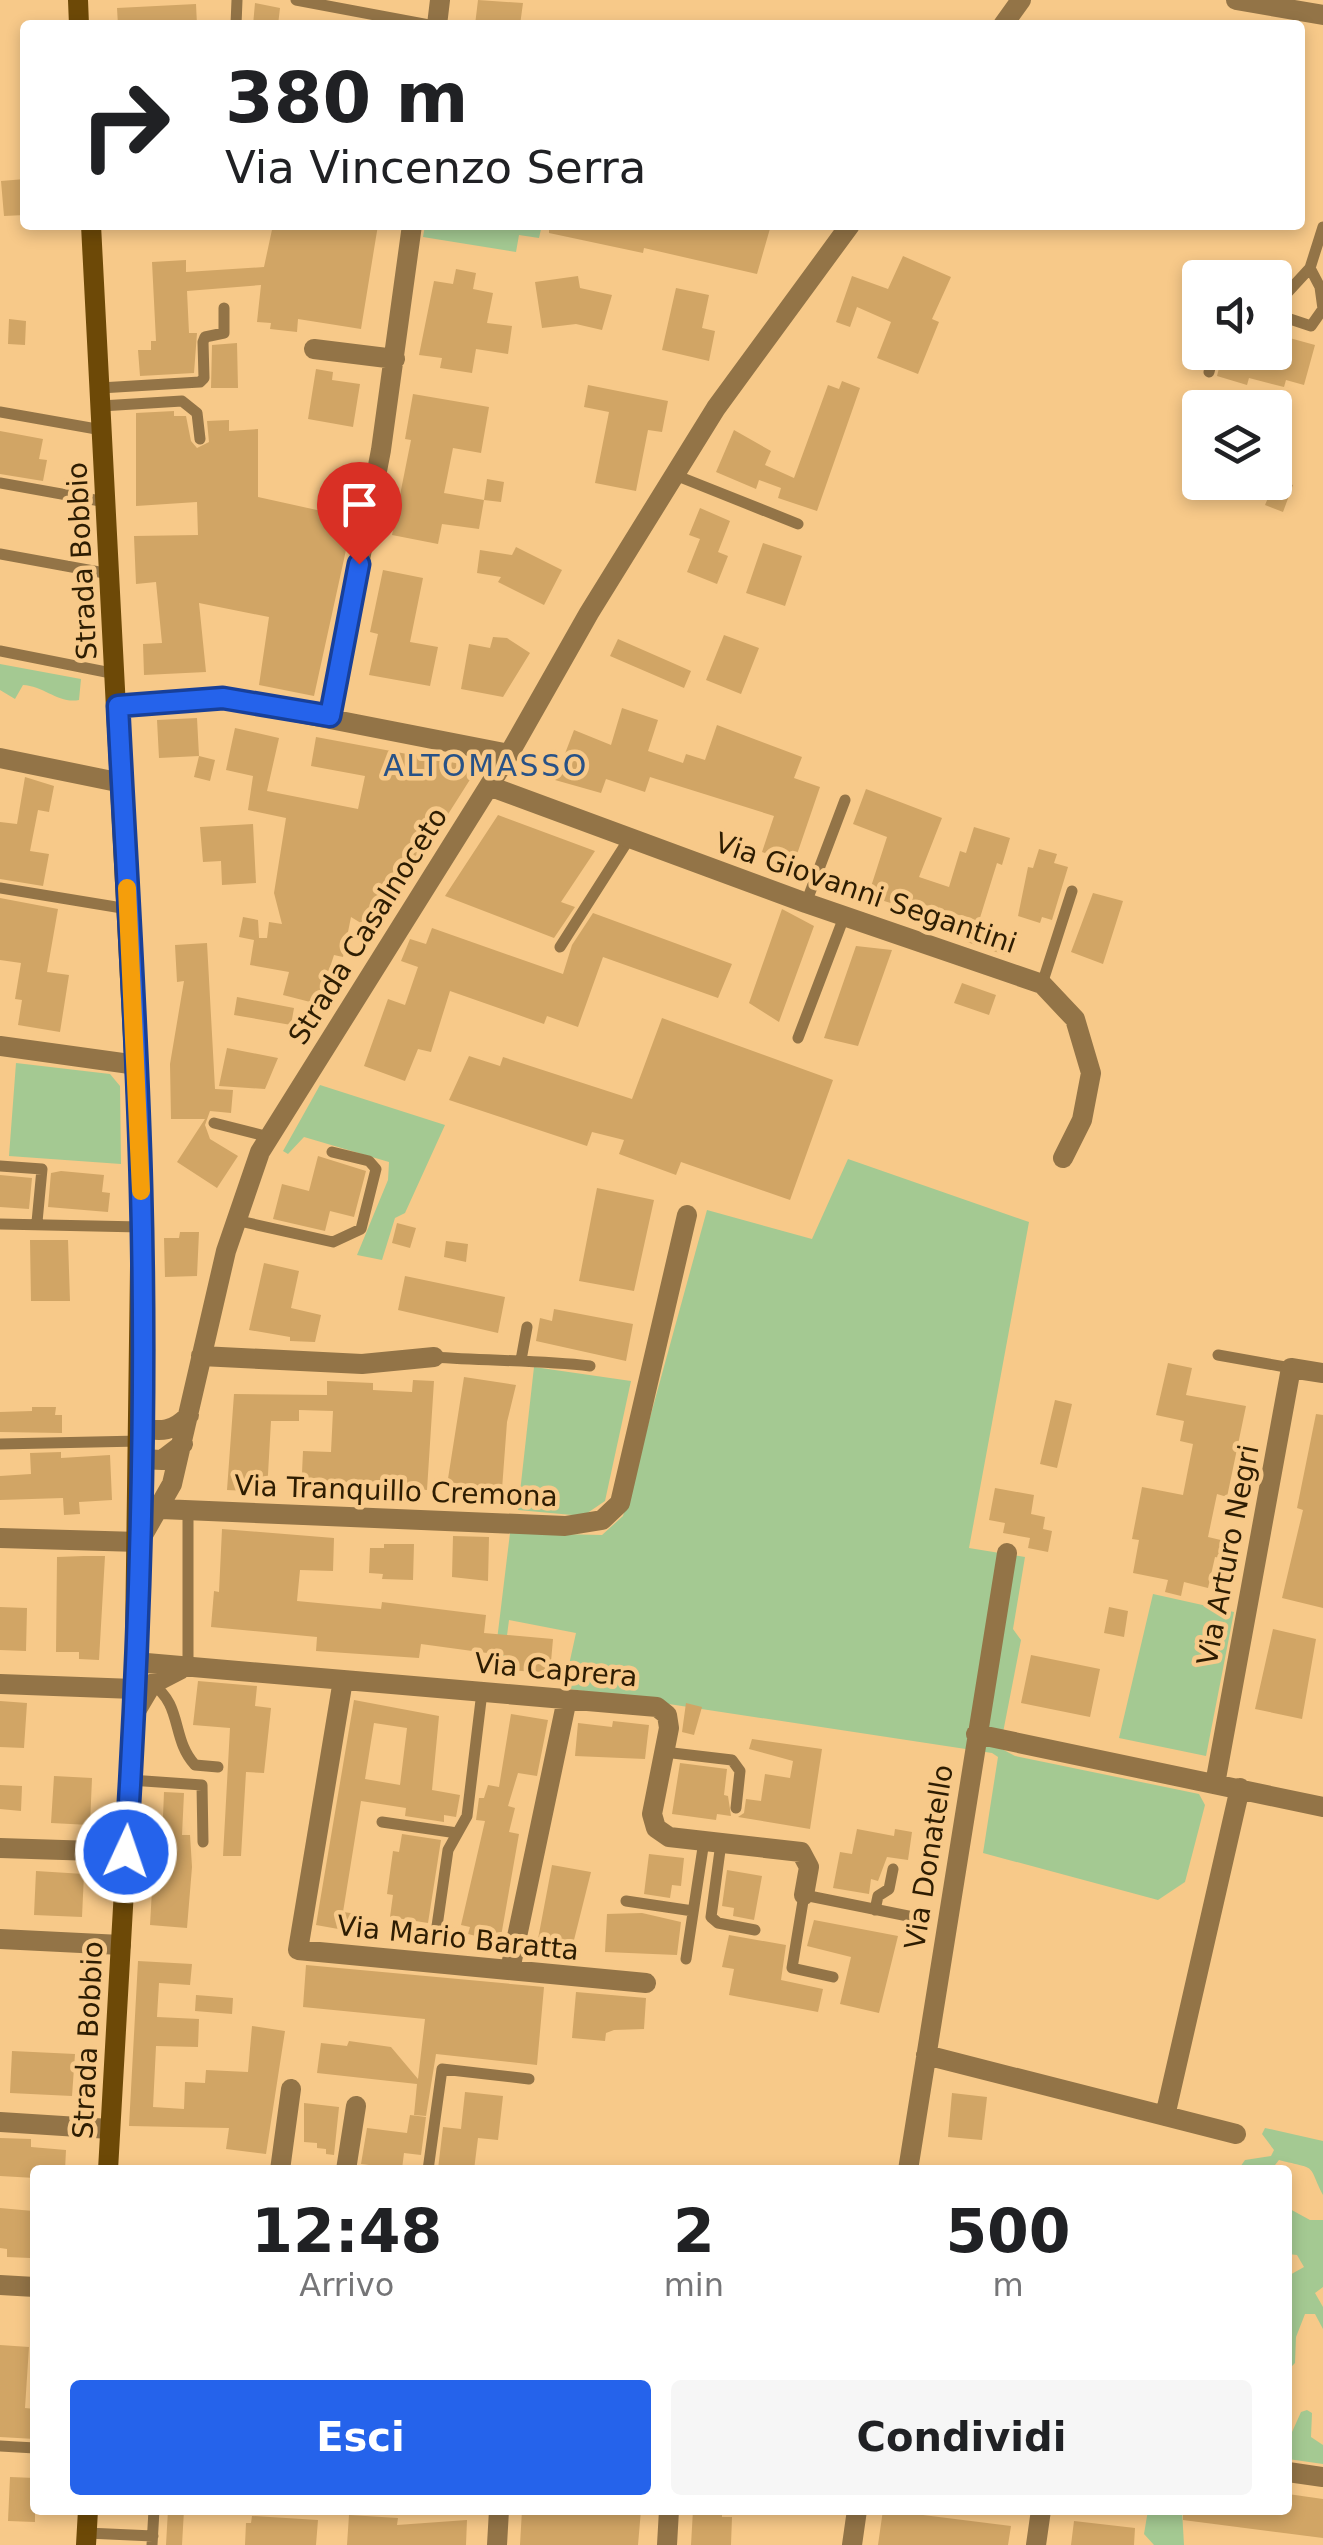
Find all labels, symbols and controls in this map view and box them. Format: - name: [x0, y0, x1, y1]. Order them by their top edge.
- text: 380 m: [225, 57, 468, 139]
- icon: right: [60, 60, 190, 190]
- text: Via Vincenzo Serra: [225, 141, 646, 194]
- map controls: [1182, 260, 1292, 500]
- button: sound: [1182, 260, 1292, 370]
- button: layers: [1182, 390, 1292, 500]
- street label: Strada Bobbio: [60, 461, 104, 661]
- pin: [317, 462, 402, 565]
- icon: arrive: [332, 477, 387, 532]
- district label: ALTOMASSO: [383, 748, 589, 783]
- street label: Strada Casalnoceto: [282, 801, 454, 1051]
- street label: Via Giovanni Segantini: [711, 826, 1021, 960]
- street label: Via Arturo Negri: [1190, 1442, 1266, 1668]
- street label: Via Tranquillo Cremona: [234, 1469, 558, 1513]
- street label: Via Caprera: [473, 1646, 639, 1694]
- street label: Via Donatello: [898, 1762, 960, 1952]
- position arrow: [74, 1800, 178, 1904]
- street label: Via Mario Baratta: [335, 1909, 581, 1967]
- street label: Strada Bobbio: [66, 1940, 110, 2140]
- text: 12:48: [251, 2196, 442, 2266]
- text: 2: [673, 2196, 715, 2266]
- text: 500: [945, 2196, 1071, 2266]
- text: Arrivo: [299, 2266, 394, 2304]
- text: min: [664, 2266, 724, 2304]
- text: m: [992, 2266, 1024, 2304]
- button: Esci: [70, 2380, 651, 2495]
- button: Condividi: [671, 2380, 1252, 2495]

